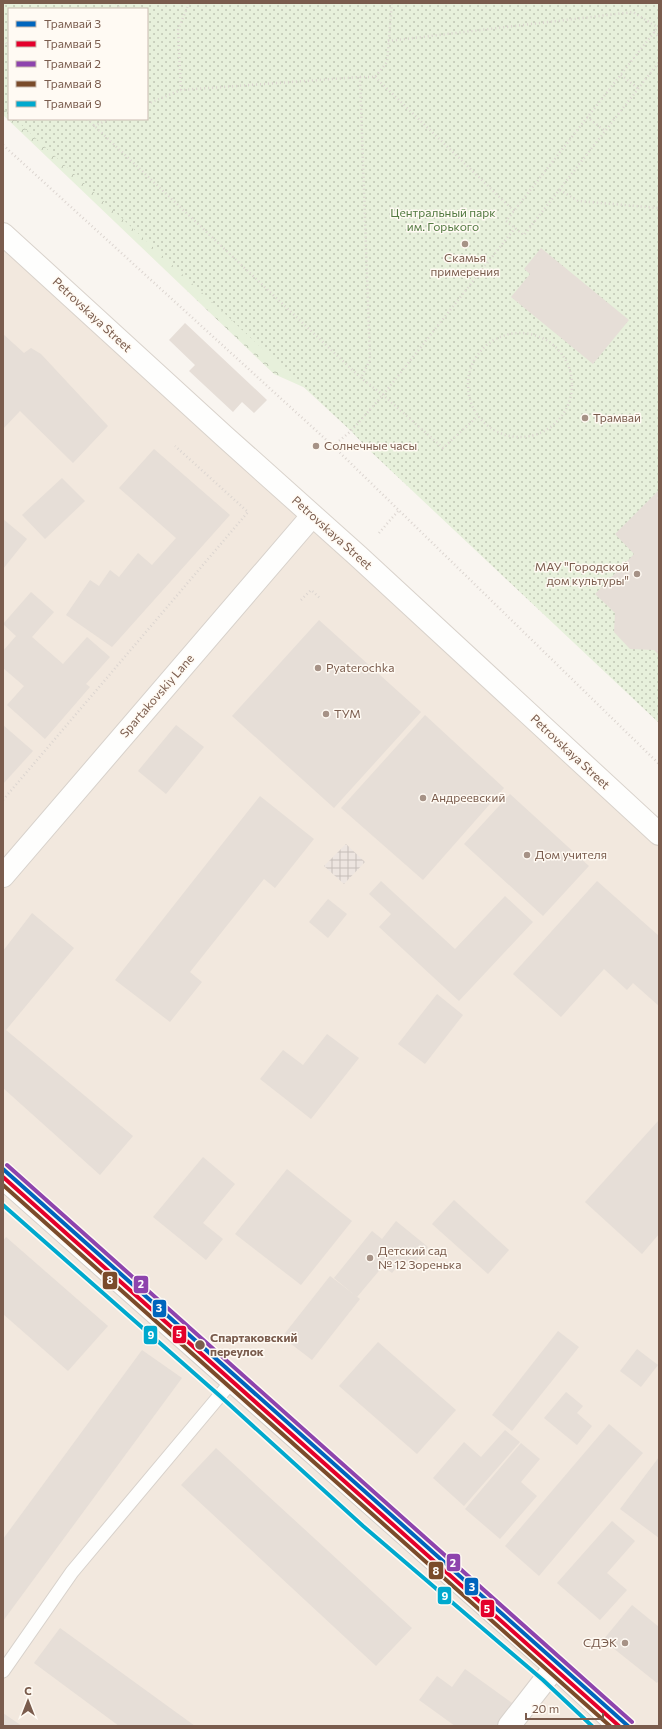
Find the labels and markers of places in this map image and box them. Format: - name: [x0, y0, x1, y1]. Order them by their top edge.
- marker: Скамья примерения: [460, 239, 470, 249]
- place label: Скамья примерения: [431, 250, 499, 278]
- place label: Трамвай: [593, 410, 641, 424]
- marker: Трамвай: [580, 413, 590, 423]
- place label: Солнечные часы: [324, 438, 417, 452]
- marker: Солнечные часы: [311, 441, 321, 451]
- place label: МАУ "Городской дом культуры": [535, 559, 629, 587]
- marker: МАУ "Городской дом культуры": [632, 569, 642, 579]
- place label: Pyaterochka: [326, 660, 394, 674]
- marker: Pyaterochka: [313, 663, 323, 673]
- place label: ТУМ: [334, 706, 361, 720]
- marker: ТУМ: [321, 709, 331, 719]
- place label: Андреевский: [431, 790, 505, 804]
- marker: Андреевский: [418, 793, 428, 803]
- place label: Дом учителя: [535, 847, 607, 861]
- marker: Дом учителя: [522, 850, 532, 860]
- place label: Детский сад № 12 Зоренька: [378, 1243, 461, 1271]
- marker: Детский сад № 12 Зоренька: [365, 1253, 375, 1263]
- place label: Спартаковский переулок: [210, 1330, 297, 1358]
- marker: Спартаковский переулок: [193, 1338, 207, 1352]
- place label: СДЭК: [583, 1635, 617, 1649]
- marker: СДЭК: [620, 1638, 630, 1648]

